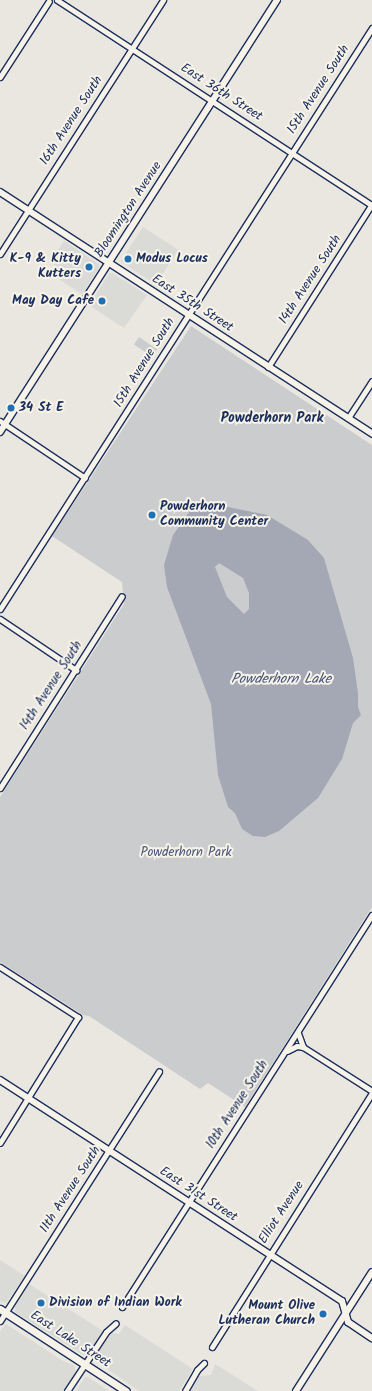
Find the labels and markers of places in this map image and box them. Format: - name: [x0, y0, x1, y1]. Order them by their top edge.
- place label: Modus Locus: [136, 251, 208, 267]
- place label: K-9 & Kitty Kutters: [10, 252, 81, 283]
- marker: Modus Locus: [123, 254, 133, 264]
- marker: K-9 & Kitty Kutters: [84, 262, 94, 272]
- place label: May Day Cafe: [12, 293, 94, 309]
- marker: May Day Cafe: [97, 296, 107, 306]
- place label: 34 St E: [19, 400, 63, 416]
- marker: 34 St E: [6, 403, 16, 413]
- place label: Powderhorn Community Center: [160, 500, 268, 531]
- marker: Powderhorn Community Center: [147, 510, 157, 520]
- place label: Division of Indian Work: [49, 1295, 182, 1311]
- marker: Division of Indian Work: [36, 1298, 46, 1308]
- place label: Mount Olive Lutheran Church: [218, 1299, 315, 1330]
- marker: Mount Olive Lutheran Church: [318, 1309, 328, 1319]

